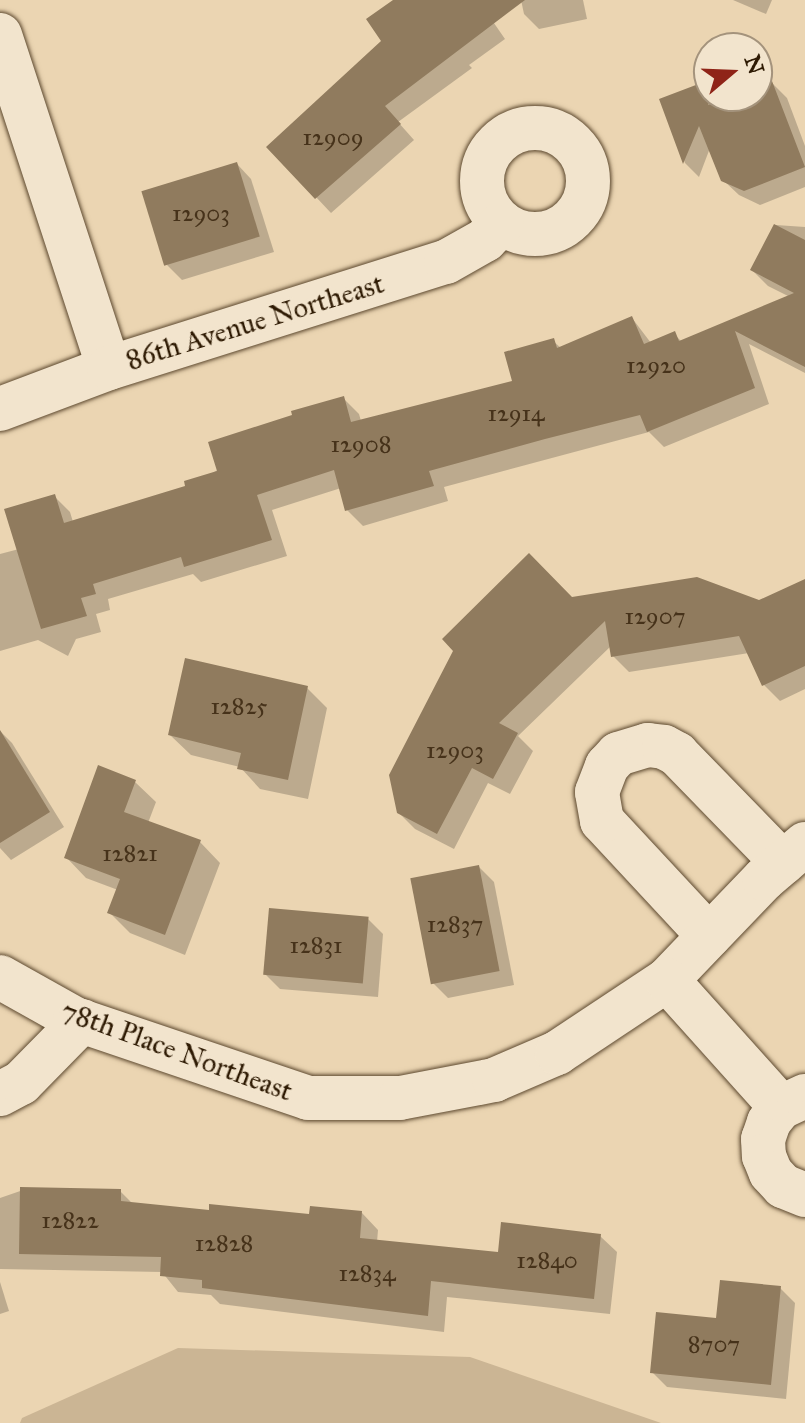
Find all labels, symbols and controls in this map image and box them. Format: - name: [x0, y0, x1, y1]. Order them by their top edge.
- north arrow: [693, 32, 773, 112]
- text: N: [738, 51, 770, 78]
- house number: 12909: [302, 124, 364, 152]
- house number: 12903: [172, 200, 230, 228]
- street label: 86th Avenue Northeast: [122, 267, 388, 377]
- house number: 12920: [626, 352, 686, 380]
- house number: 12914: [488, 400, 544, 428]
- house number: 12908: [331, 431, 391, 459]
- house number: 12907: [625, 603, 685, 631]
- house number: 12825: [211, 693, 267, 721]
- house number: 12903: [426, 737, 484, 765]
- house number: 12821: [102, 840, 158, 868]
- house number: 12837: [427, 911, 483, 939]
- house number: 12831: [289, 932, 343, 960]
- street label: 78th Place Northeast: [57, 994, 297, 1108]
- house number: 12822: [41, 1207, 99, 1235]
- house number: 12828: [195, 1230, 253, 1258]
- house number: 12840: [516, 1247, 578, 1275]
- house number: 12834: [338, 1260, 396, 1288]
- house number: 8707: [688, 1331, 740, 1359]

